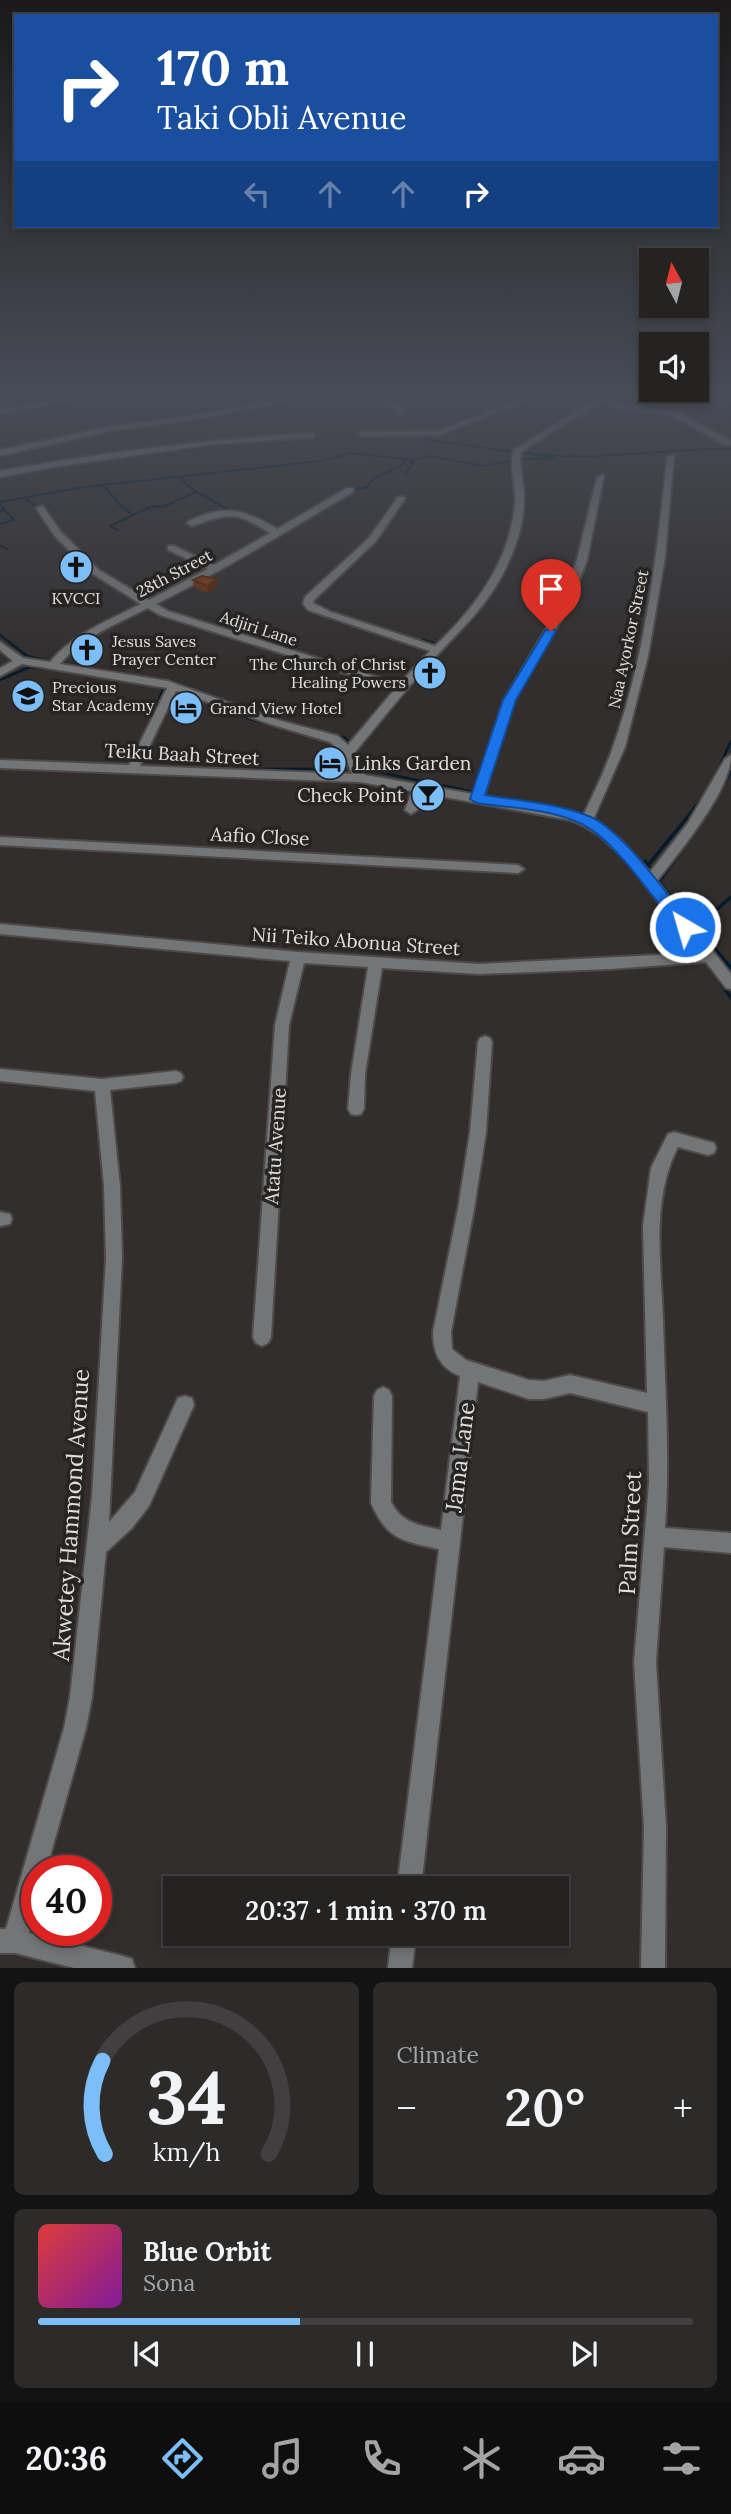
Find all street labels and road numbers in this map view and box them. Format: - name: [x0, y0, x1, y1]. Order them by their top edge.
- street label: 28th Street: [133, 544, 216, 601]
- street label: Naa Ayorkor Street: [604, 567, 653, 710]
- street label: Adjiri Lane: [217, 606, 300, 650]
- street label: Teiku Baah Street: [104, 738, 261, 770]
- street label: Aafio Close: [209, 821, 310, 851]
- street label: Nii Teiko Abonua Street: [251, 922, 462, 960]
- street label: Atatu Avenue: [259, 1087, 291, 1206]
- street label: Akwetey Hammond Avenue: [46, 1368, 95, 1663]
- street label: Jama Lane: [438, 1400, 481, 1515]
- street label: Palm Street: [612, 1470, 647, 1596]

